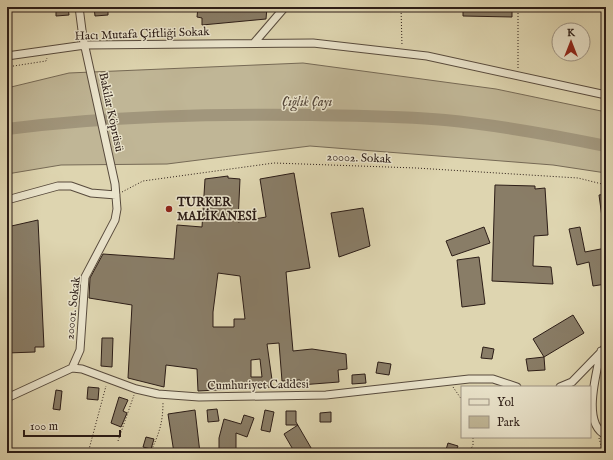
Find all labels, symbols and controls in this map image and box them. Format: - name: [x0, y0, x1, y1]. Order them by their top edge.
- north arrow: [551, 22, 591, 62]
- street label: Hacı Mutafa Çiftliği Sokak: [74, 24, 210, 44]
- text: K: [567, 26, 576, 40]
- street label: Bakilar Köprüsü: [94, 71, 127, 153]
- water label: Çığlık Çayı: [282, 94, 333, 112]
- street label: 20002. Sokak: [326, 149, 392, 167]
- place label: TURKER MALİKANESİ: [176, 195, 258, 224]
- marker: TURKER MALİKANESİ: [164, 204, 174, 214]
- street label: 20001. Sokak: [62, 275, 84, 340]
- street label: Cumhuriyet Caddesi: [207, 377, 309, 393]
- legend: [461, 386, 591, 438]
- text: Yol: [497, 395, 515, 410]
- scale bar: [24, 412, 120, 438]
- text: Park: [497, 415, 520, 430]
- text: 100 m: [30, 419, 58, 434]

